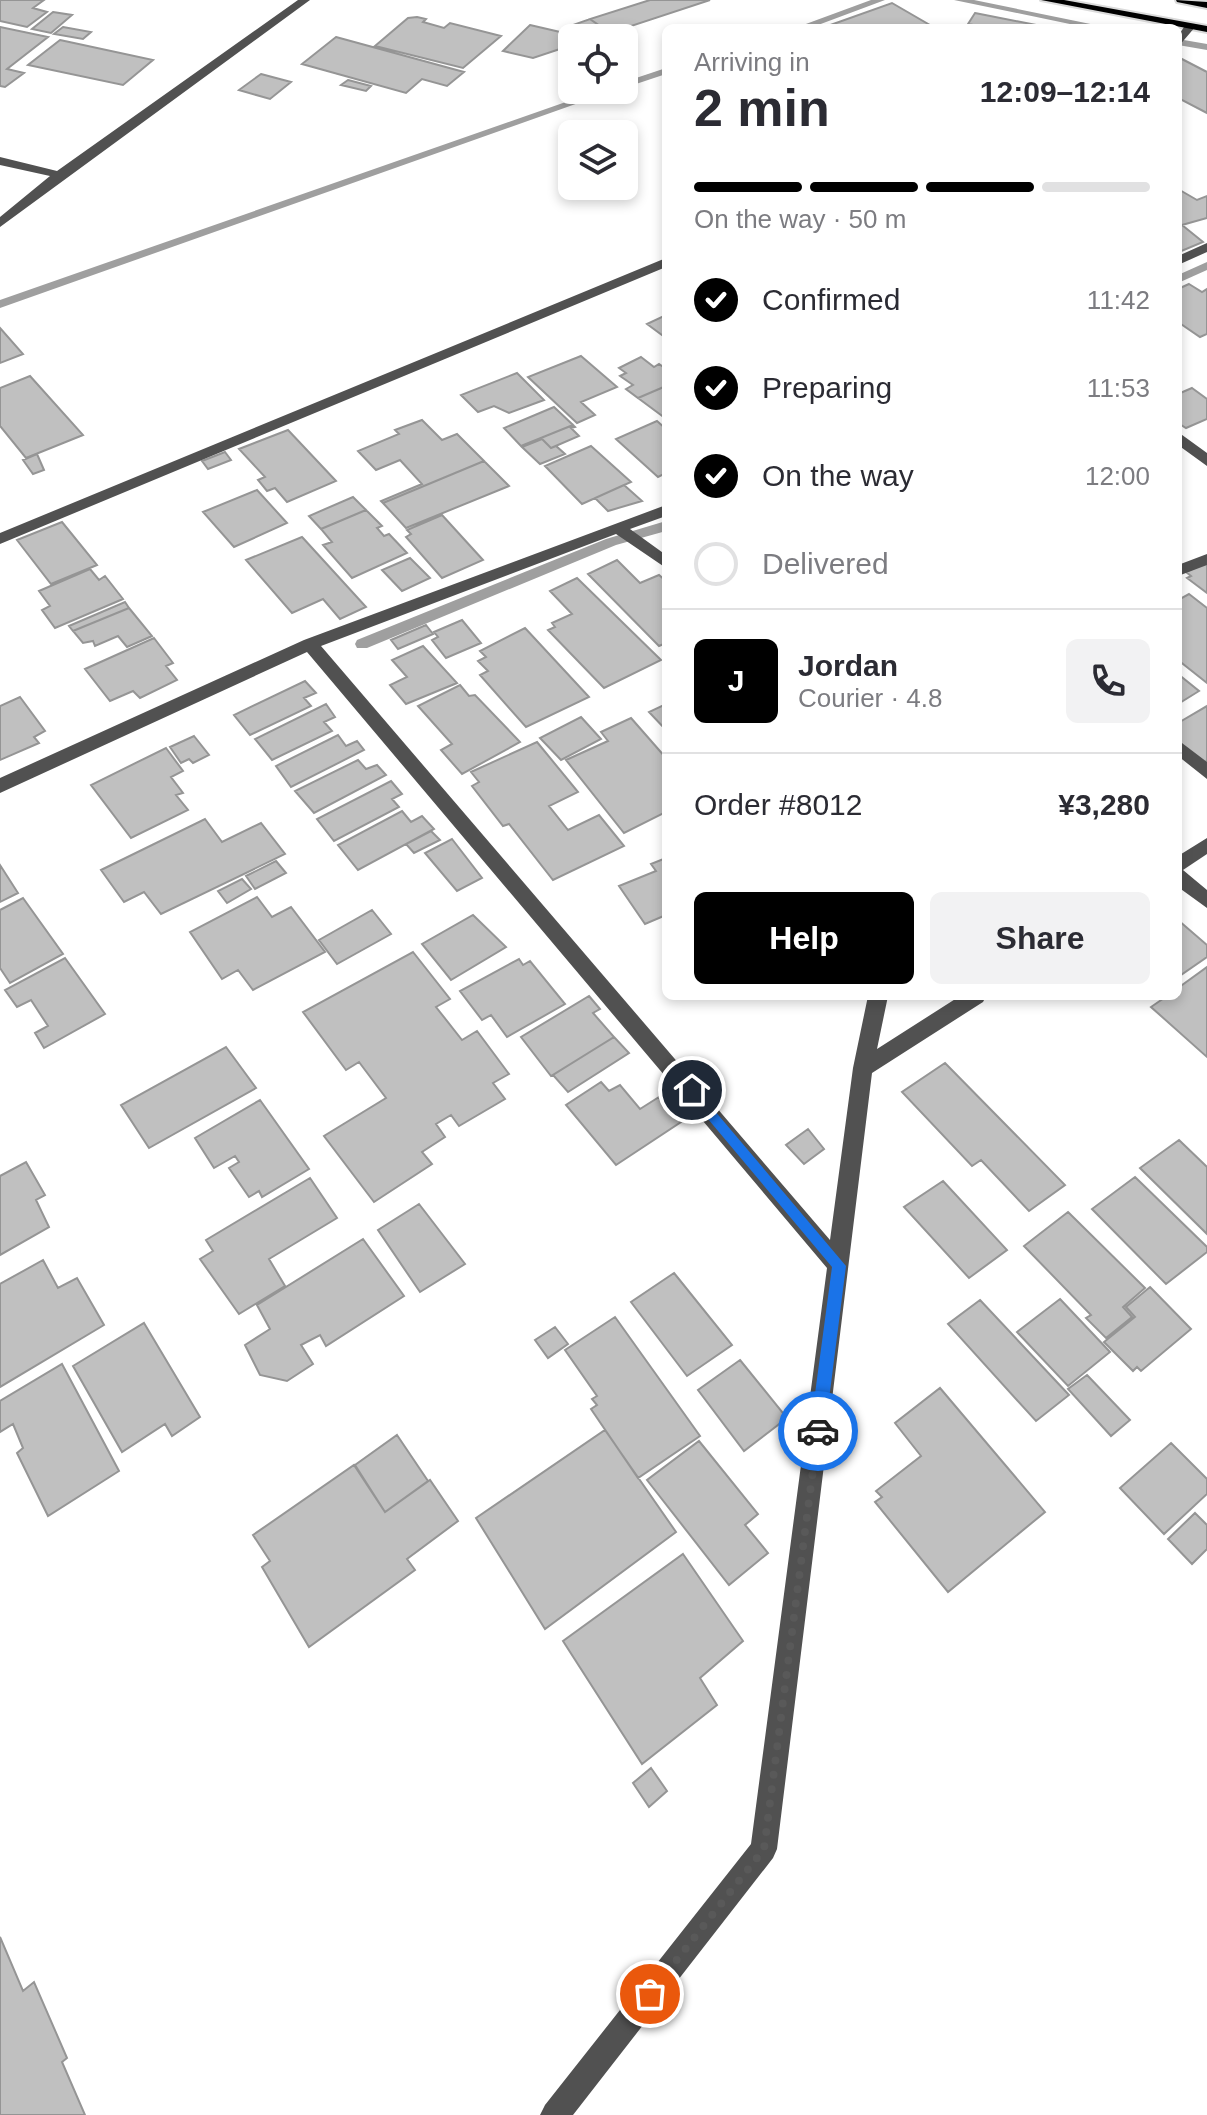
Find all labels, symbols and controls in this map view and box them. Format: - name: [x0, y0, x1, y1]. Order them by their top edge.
- map controls: [558, 24, 638, 200]
- button: locate: [558, 24, 638, 104]
- text: Arriving in: [694, 47, 810, 77]
- text: 12:09–12:14: [980, 75, 1150, 108]
- text: 2 min: [694, 79, 830, 137]
- button: layers: [558, 120, 638, 200]
- text: On the way · 50 m: [694, 204, 906, 234]
- icon: check: [694, 278, 738, 322]
- text: Confirmed: [762, 283, 900, 316]
- text: 11:42: [1087, 285, 1150, 315]
- icon: check: [694, 366, 738, 410]
- text: Preparing: [762, 371, 892, 404]
- text: 11:53: [1087, 373, 1150, 403]
- icon: check: [694, 454, 738, 498]
- text: On the way: [762, 459, 914, 492]
- text: 12:00: [1085, 461, 1150, 491]
- text: Delivered: [762, 547, 889, 580]
- button: phone: [1066, 639, 1150, 723]
- text: Jordan: [798, 649, 898, 682]
- text: J: [728, 664, 744, 697]
- text: Courier · 4.8: [798, 683, 943, 713]
- text: Order #8012: [694, 788, 862, 821]
- text: ¥3,280: [1058, 788, 1150, 821]
- button: Help: [694, 892, 914, 984]
- button: Share: [930, 892, 1150, 984]
- pin: [658, 1056, 726, 1124]
- icon: home: [670, 1068, 714, 1112]
- courier: [778, 1391, 858, 1471]
- icon: car: [796, 1409, 840, 1453]
- pin: [616, 1960, 684, 2028]
- icon: bag: [628, 1972, 672, 2016]

